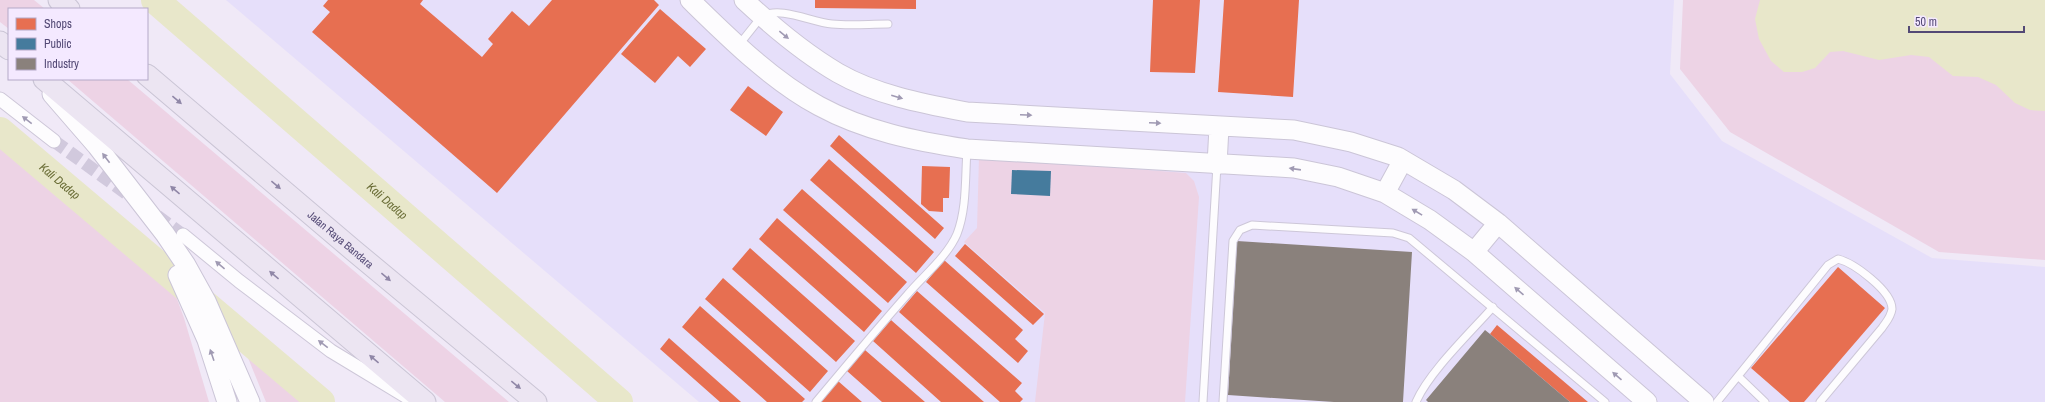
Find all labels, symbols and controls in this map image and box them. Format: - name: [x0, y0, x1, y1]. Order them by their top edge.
- legend: [8, 8, 148, 80]
- scale bar: [1909, 8, 2024, 34]
- text: 50 m: [1915, 14, 1937, 30]
- text: Shops: [44, 16, 72, 32]
- one-way arrow: [779, 31, 790, 39]
- text: Public: [44, 36, 71, 52]
- text: Industry: [44, 56, 79, 72]
- one-way arrow: [892, 94, 904, 100]
- one-way arrow: [171, 96, 182, 105]
- one-way arrow: [1020, 112, 1032, 119]
- one-way arrow: [22, 116, 33, 124]
- one-way arrow: [1149, 120, 1162, 126]
- one-way arrow: [101, 152, 110, 163]
- water label: Kali Dadap: [36, 159, 84, 204]
- one-way arrow: [1289, 166, 1301, 172]
- water label: Kali Dadap: [363, 179, 411, 223]
- one-way arrow: [271, 180, 281, 189]
- one-way arrow: [170, 186, 181, 195]
- street label: Jalan Raya Bandara: [305, 208, 376, 271]
- one-way arrow: [1411, 208, 1423, 215]
- one-way arrow: [214, 261, 225, 270]
- one-way arrow: [269, 270, 280, 279]
- one-way arrow: [381, 273, 391, 282]
- one-way arrow: [1514, 286, 1524, 296]
- one-way arrow: [317, 340, 328, 349]
- one-way arrow: [209, 349, 215, 361]
- one-way arrow: [368, 354, 379, 363]
- one-way arrow: [1612, 372, 1622, 381]
- one-way arrow: [511, 381, 522, 390]

